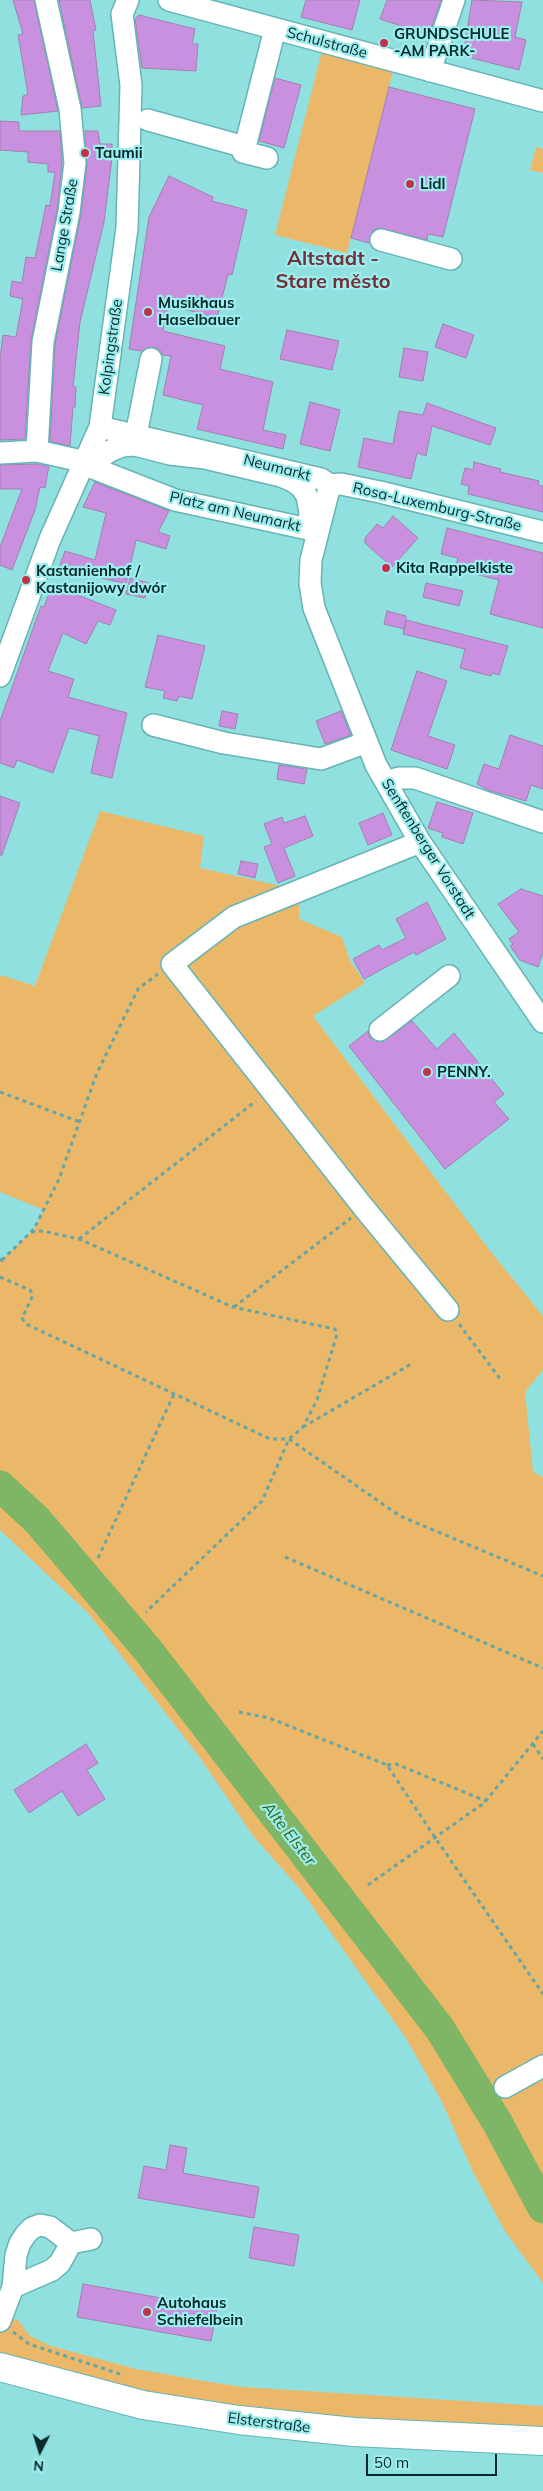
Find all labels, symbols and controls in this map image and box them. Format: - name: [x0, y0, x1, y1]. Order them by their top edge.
- street label: Schulstraße: [285, 24, 369, 62]
- place label: GRUNDSCHULE -AM PARK-: [394, 25, 509, 60]
- marker: GRUNDSCHULE -AM PARK-: [378, 37, 390, 49]
- place label: Taumii: [95, 144, 143, 162]
- marker: Taumii: [79, 147, 91, 159]
- place label: Lidl: [420, 175, 446, 193]
- street label: Lange Straße: [48, 177, 82, 273]
- marker: Lidl: [404, 178, 416, 190]
- district label: Altstadt - Stare město: [275, 247, 391, 294]
- place label: Musikhaus Haselbauer: [158, 294, 240, 329]
- street label: Kolpingstraße: [95, 298, 127, 396]
- marker: Musikhaus Haselbauer: [142, 306, 154, 318]
- street label: Neumarkt: [242, 451, 312, 485]
- street label: Rosa-Luxemburg-Straße: [351, 479, 523, 535]
- street label: Platz am Neumarkt: [168, 488, 302, 536]
- place label: Kita Rappelkiste: [396, 559, 513, 577]
- place label: Kastanienhof / Kastanijowy dwór: [36, 562, 166, 597]
- marker: Kita Rappelkiste: [380, 562, 392, 574]
- marker: Kastanienhof / Kastanijowy dwór: [20, 574, 32, 586]
- street label: Senftenberger Vorstadt: [378, 776, 478, 922]
- place label: PENNY.: [437, 1063, 491, 1081]
- marker: PENNY.: [421, 1066, 433, 1078]
- water label: Alte Elster: [258, 1799, 320, 1869]
- place label: Autohaus Schiefelbein: [157, 2294, 243, 2329]
- marker: Autohaus Schiefelbein: [141, 2306, 153, 2318]
- street label: Elsterstraße: [227, 2409, 311, 2437]
- north arrow: [15, 2426, 65, 2476]
- scale bar: [368, 2444, 499, 2476]
- text: 50 m: [374, 2453, 409, 2472]
- text: N: [33, 2457, 45, 2475]

